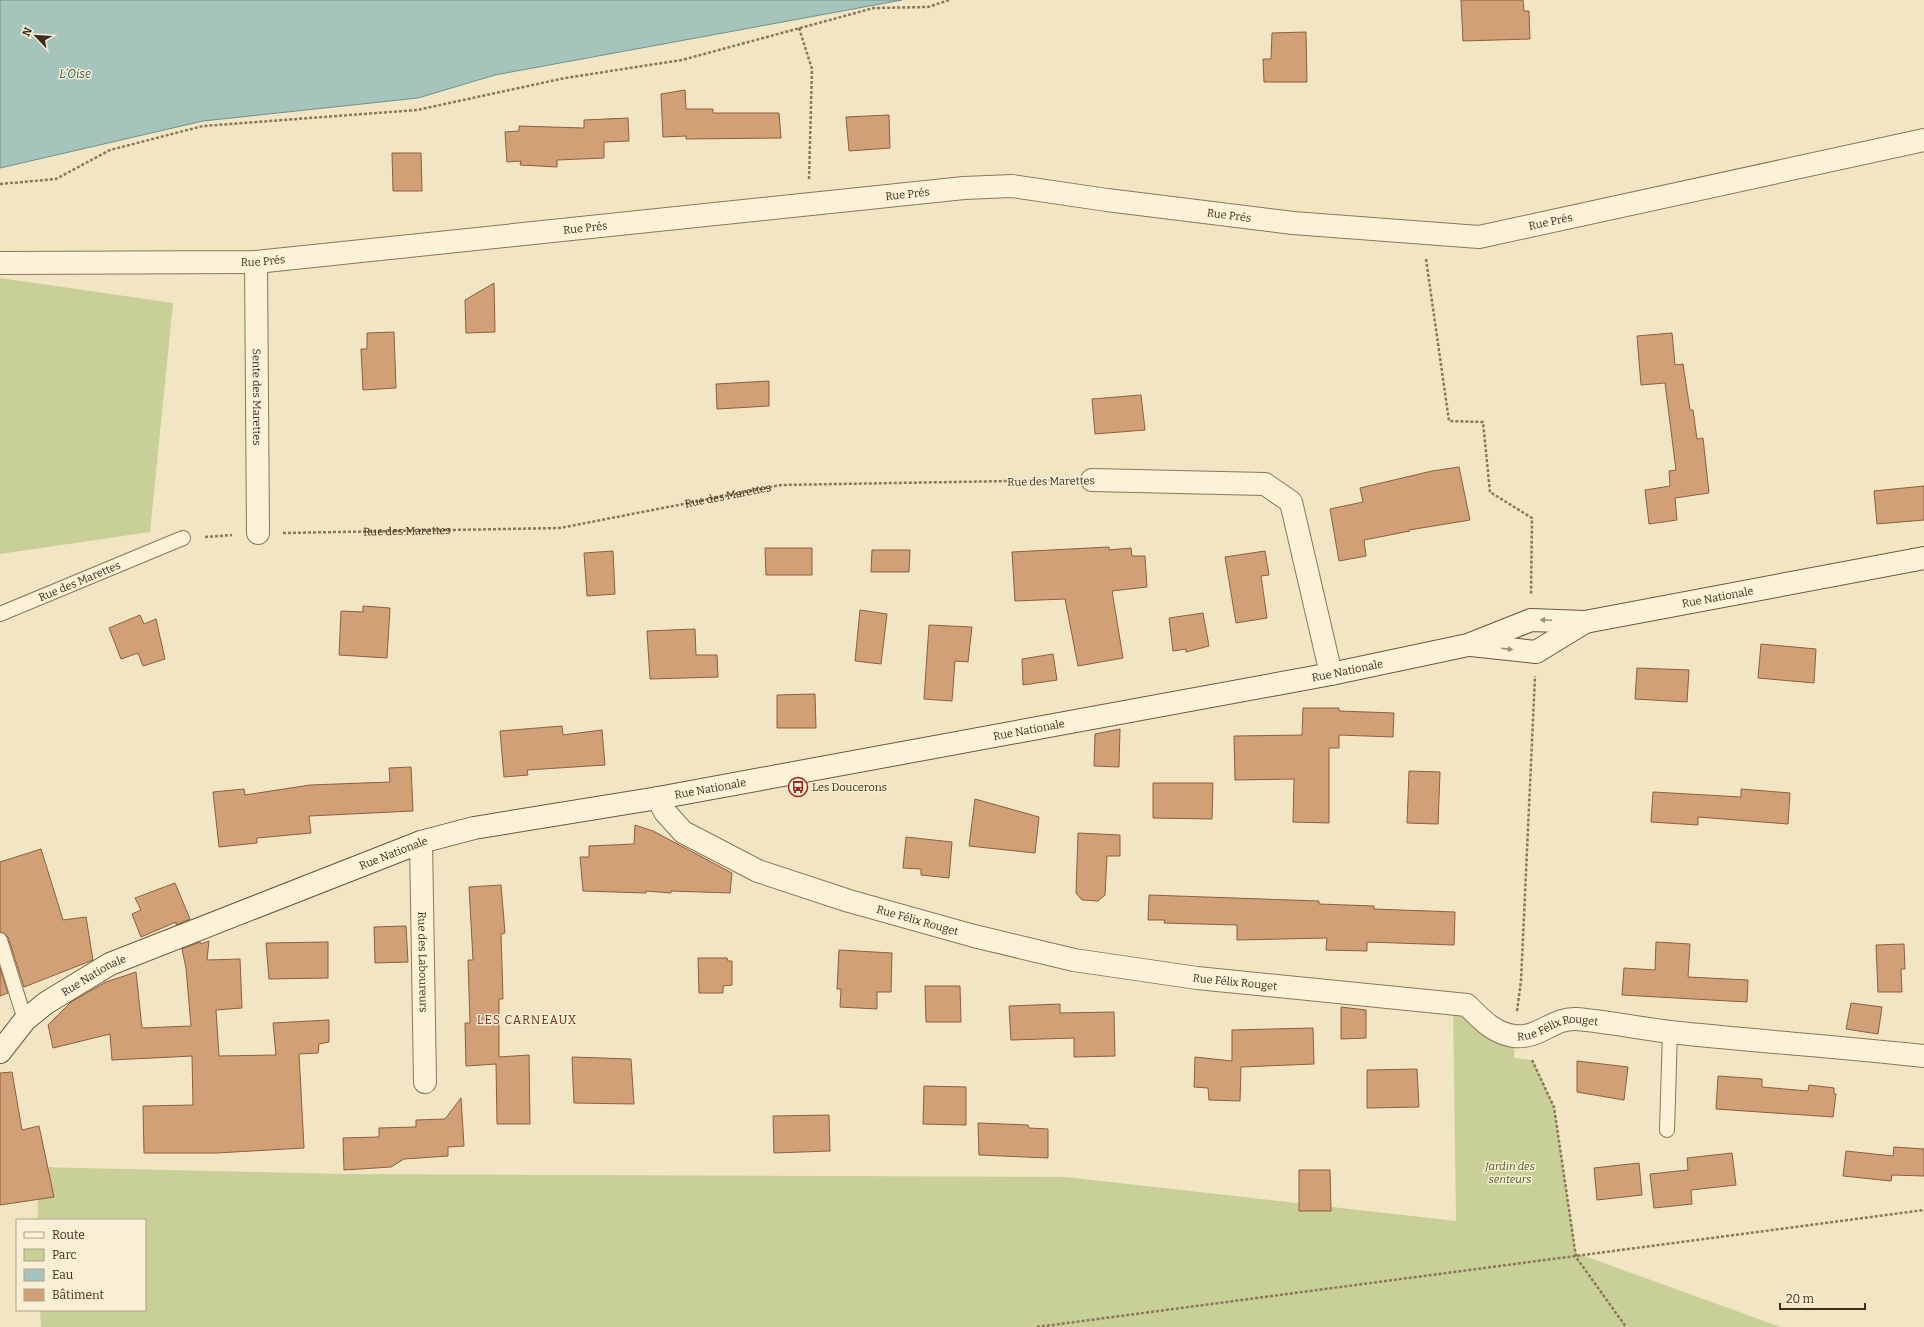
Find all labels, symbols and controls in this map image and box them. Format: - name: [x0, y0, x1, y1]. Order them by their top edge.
- north arrow: [16, 16, 56, 56]
- text: N: [20, 25, 35, 39]
- water label: L’Oise: [59, 67, 91, 81]
- street label: Rue Prés: [885, 186, 930, 203]
- street label: Rue Prés: [1206, 206, 1252, 225]
- street label: Rue Prés: [1527, 211, 1574, 233]
- street label: Rue Prés: [562, 219, 608, 237]
- street label: Rue Prés: [241, 253, 286, 269]
- street label: Sente des Marettes: [250, 348, 263, 446]
- street label: Rue des Marettes: [1007, 474, 1095, 489]
- street label: Rue des Marettes: [684, 481, 772, 511]
- street label: Rue des Marettes: [363, 524, 451, 539]
- street label: Rue des Marettes: [37, 559, 123, 604]
- street label: Rue Nationale: [1681, 584, 1754, 611]
- one-way arrow: [1540, 617, 1552, 624]
- one-way arrow: [1501, 646, 1513, 652]
- street label: Rue Nationale: [1311, 657, 1384, 684]
- street label: Rue Nationale: [992, 717, 1066, 743]
- street label: Rue Nationale: [673, 776, 747, 802]
- bus stop icon: Les Doucerons: [787, 776, 809, 798]
- place label: Les Doucerons: [812, 781, 887, 794]
- street label: Rue Nationale: [357, 835, 429, 873]
- street label: Rue Félix Rouget: [875, 903, 960, 938]
- street label: Rue des Laboureurs: [415, 911, 430, 1013]
- street label: Rue Nationale: [59, 952, 128, 999]
- street label: Rue Félix Rouget: [1192, 971, 1278, 993]
- district label: LES CARNEAUX: [477, 1013, 577, 1027]
- street label: Rue Félix Rouget: [1517, 1013, 1599, 1043]
- park label: Jardin des senteurs: [1484, 1160, 1535, 1186]
- legend: [16, 1219, 146, 1311]
- text: Route: [52, 1228, 85, 1242]
- text: Parc: [52, 1248, 77, 1262]
- text: Eau: [52, 1268, 74, 1282]
- scale bar: [1780, 1285, 1865, 1311]
- text: Bâtiment: [52, 1288, 105, 1302]
- text: 20 m: [1786, 1292, 1815, 1306]

